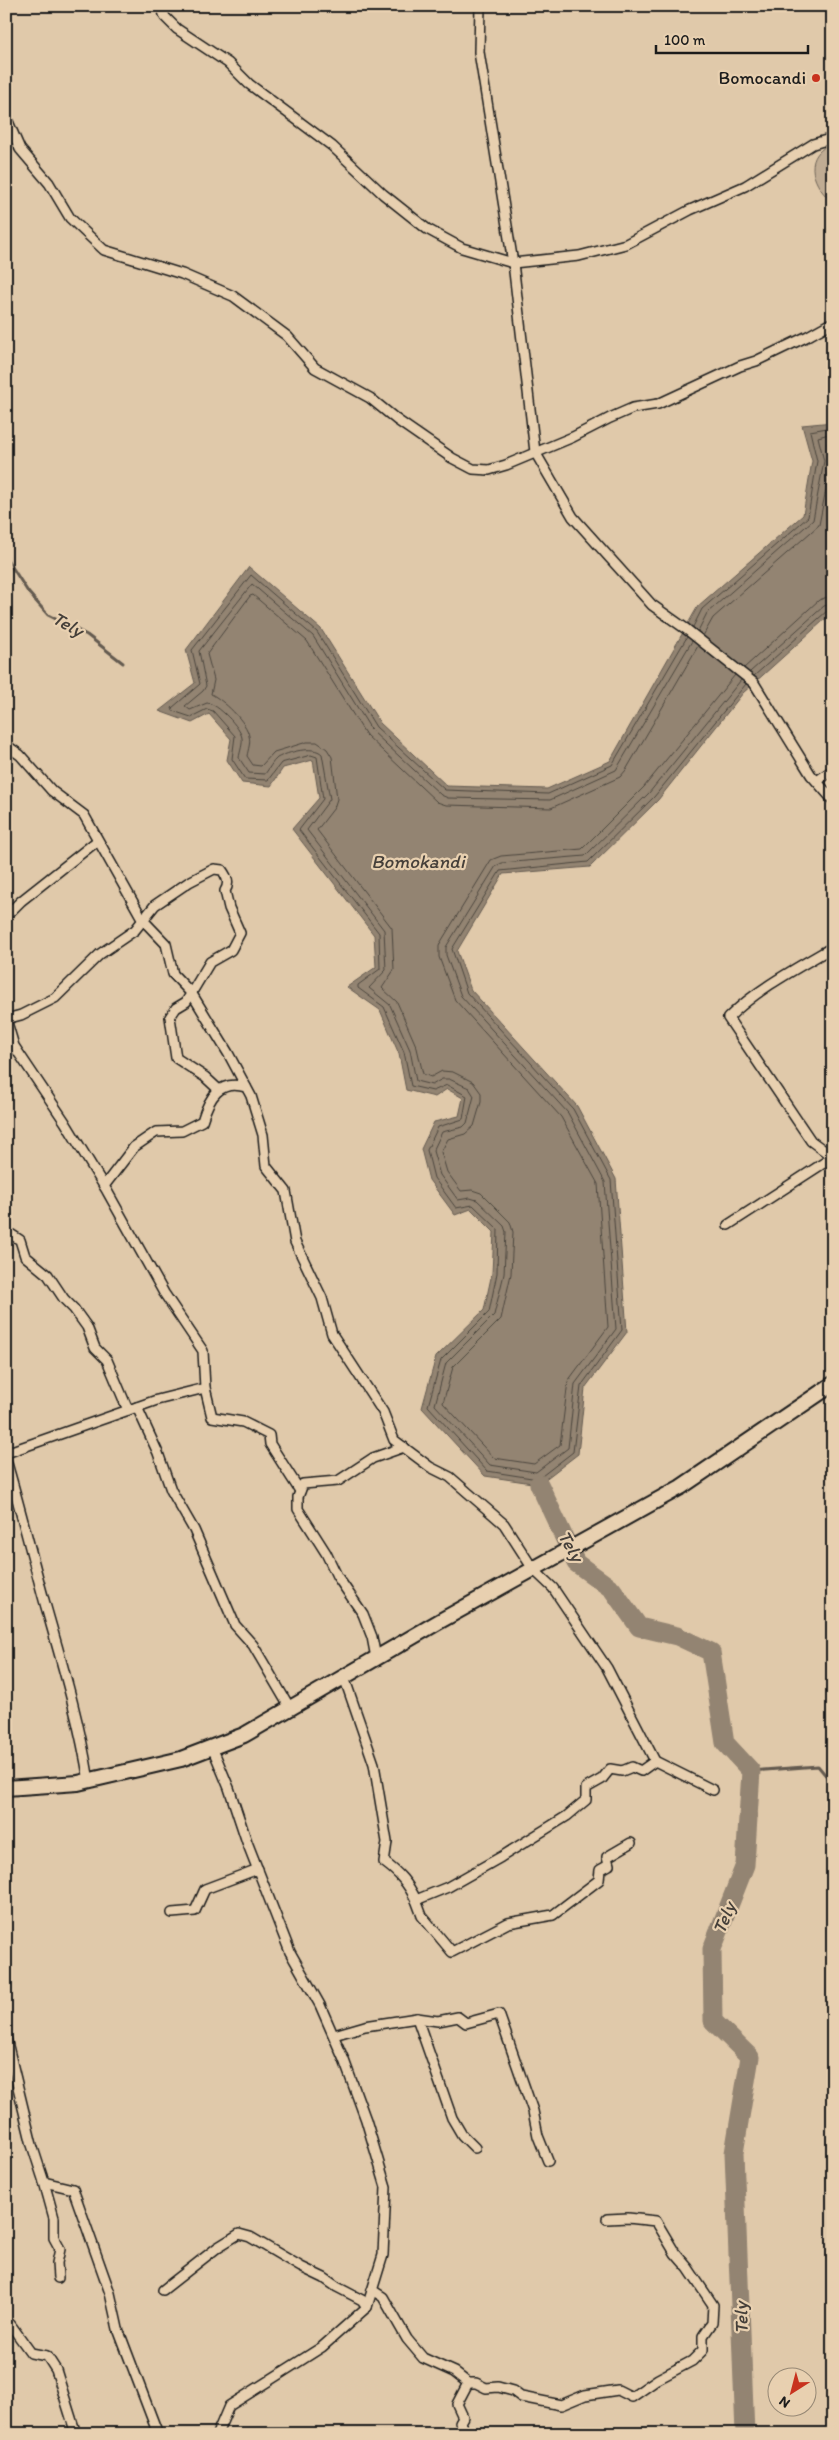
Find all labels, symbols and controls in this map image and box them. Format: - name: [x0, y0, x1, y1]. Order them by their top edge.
- scale bar: [656, 22, 809, 54]
- text: 100 m: [664, 31, 706, 49]
- place label: Bomocandi: [719, 67, 806, 89]
- marker: Bomocandi: [810, 72, 822, 84]
- water label: Tely: [48, 606, 89, 643]
- water label: Bomokandi: [371, 850, 467, 873]
- water label: Tely: [553, 1526, 590, 1567]
- water label: Tely: [707, 1897, 741, 1937]
- water label: Tely: [729, 2299, 753, 2334]
- north arrow: [766, 2368, 816, 2418]
- text: N: [776, 2392, 793, 2412]

